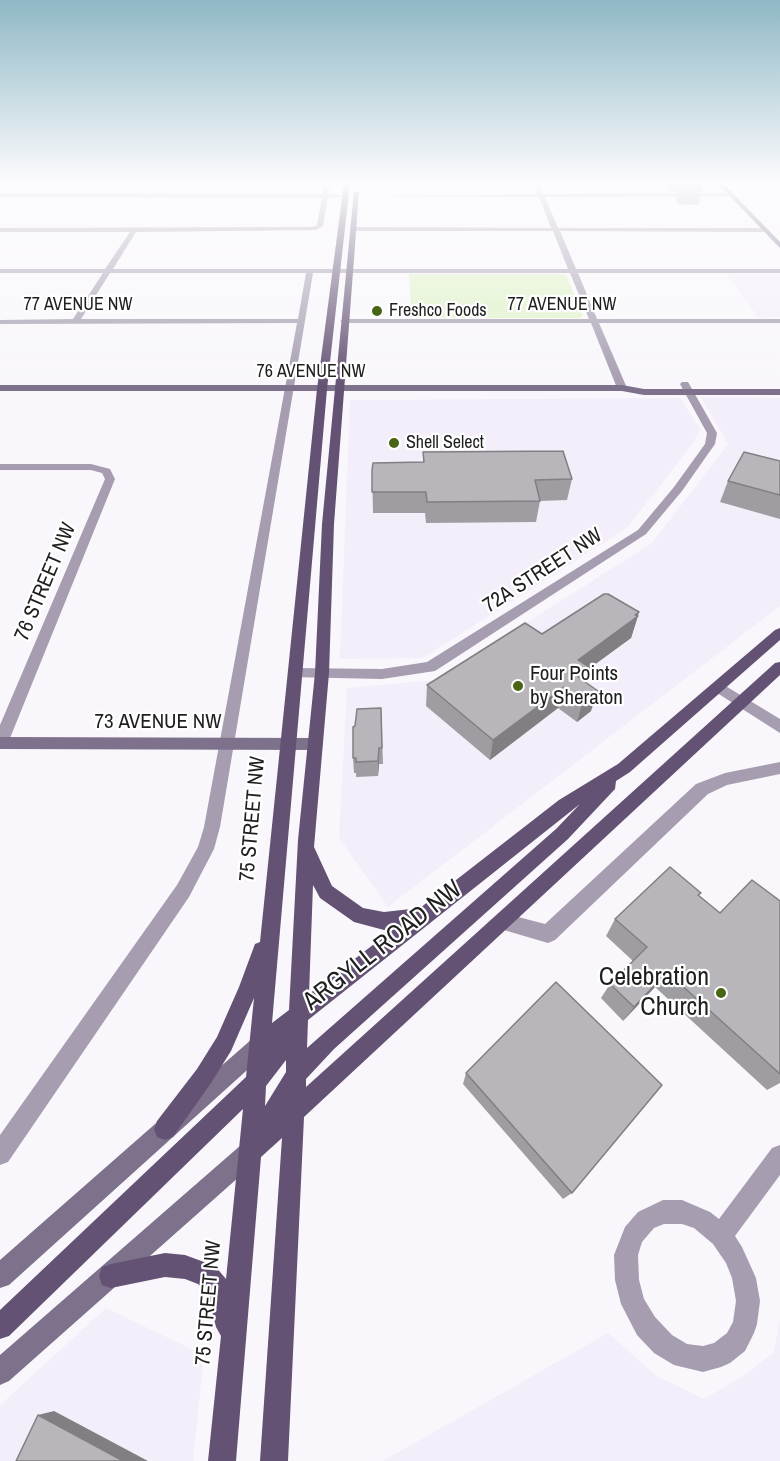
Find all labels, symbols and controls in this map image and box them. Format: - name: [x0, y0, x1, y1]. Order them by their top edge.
- street label: 77 AVENUE NW: [24, 294, 132, 316]
- street label: 77 AVENUE NW: [508, 294, 616, 316]
- place label: Freshco Foods: [389, 300, 487, 322]
- marker: Freshco Foods: [370, 304, 384, 318]
- street label: 76 AVENUE NW: [257, 361, 365, 383]
- place label: Shell Select: [406, 432, 484, 454]
- marker: Shell Select: [387, 436, 401, 450]
- street label: 76 STREET NW: [10, 519, 82, 645]
- street label: 72A STREET NW: [479, 523, 607, 619]
- place label: Four Points by Sheraton: [530, 661, 623, 711]
- marker: Four Points by Sheraton: [511, 679, 525, 693]
- street label: 73 AVENUE NW: [95, 709, 221, 735]
- street label: 75 STREET NW: [235, 755, 271, 883]
- street label: ARGYLL ROAD NW: [297, 874, 469, 1018]
- place label: Celebration Church: [599, 962, 709, 1024]
- marker: Celebration Church: [714, 986, 728, 1000]
- street label: 75 STREET NW: [191, 1239, 227, 1367]

